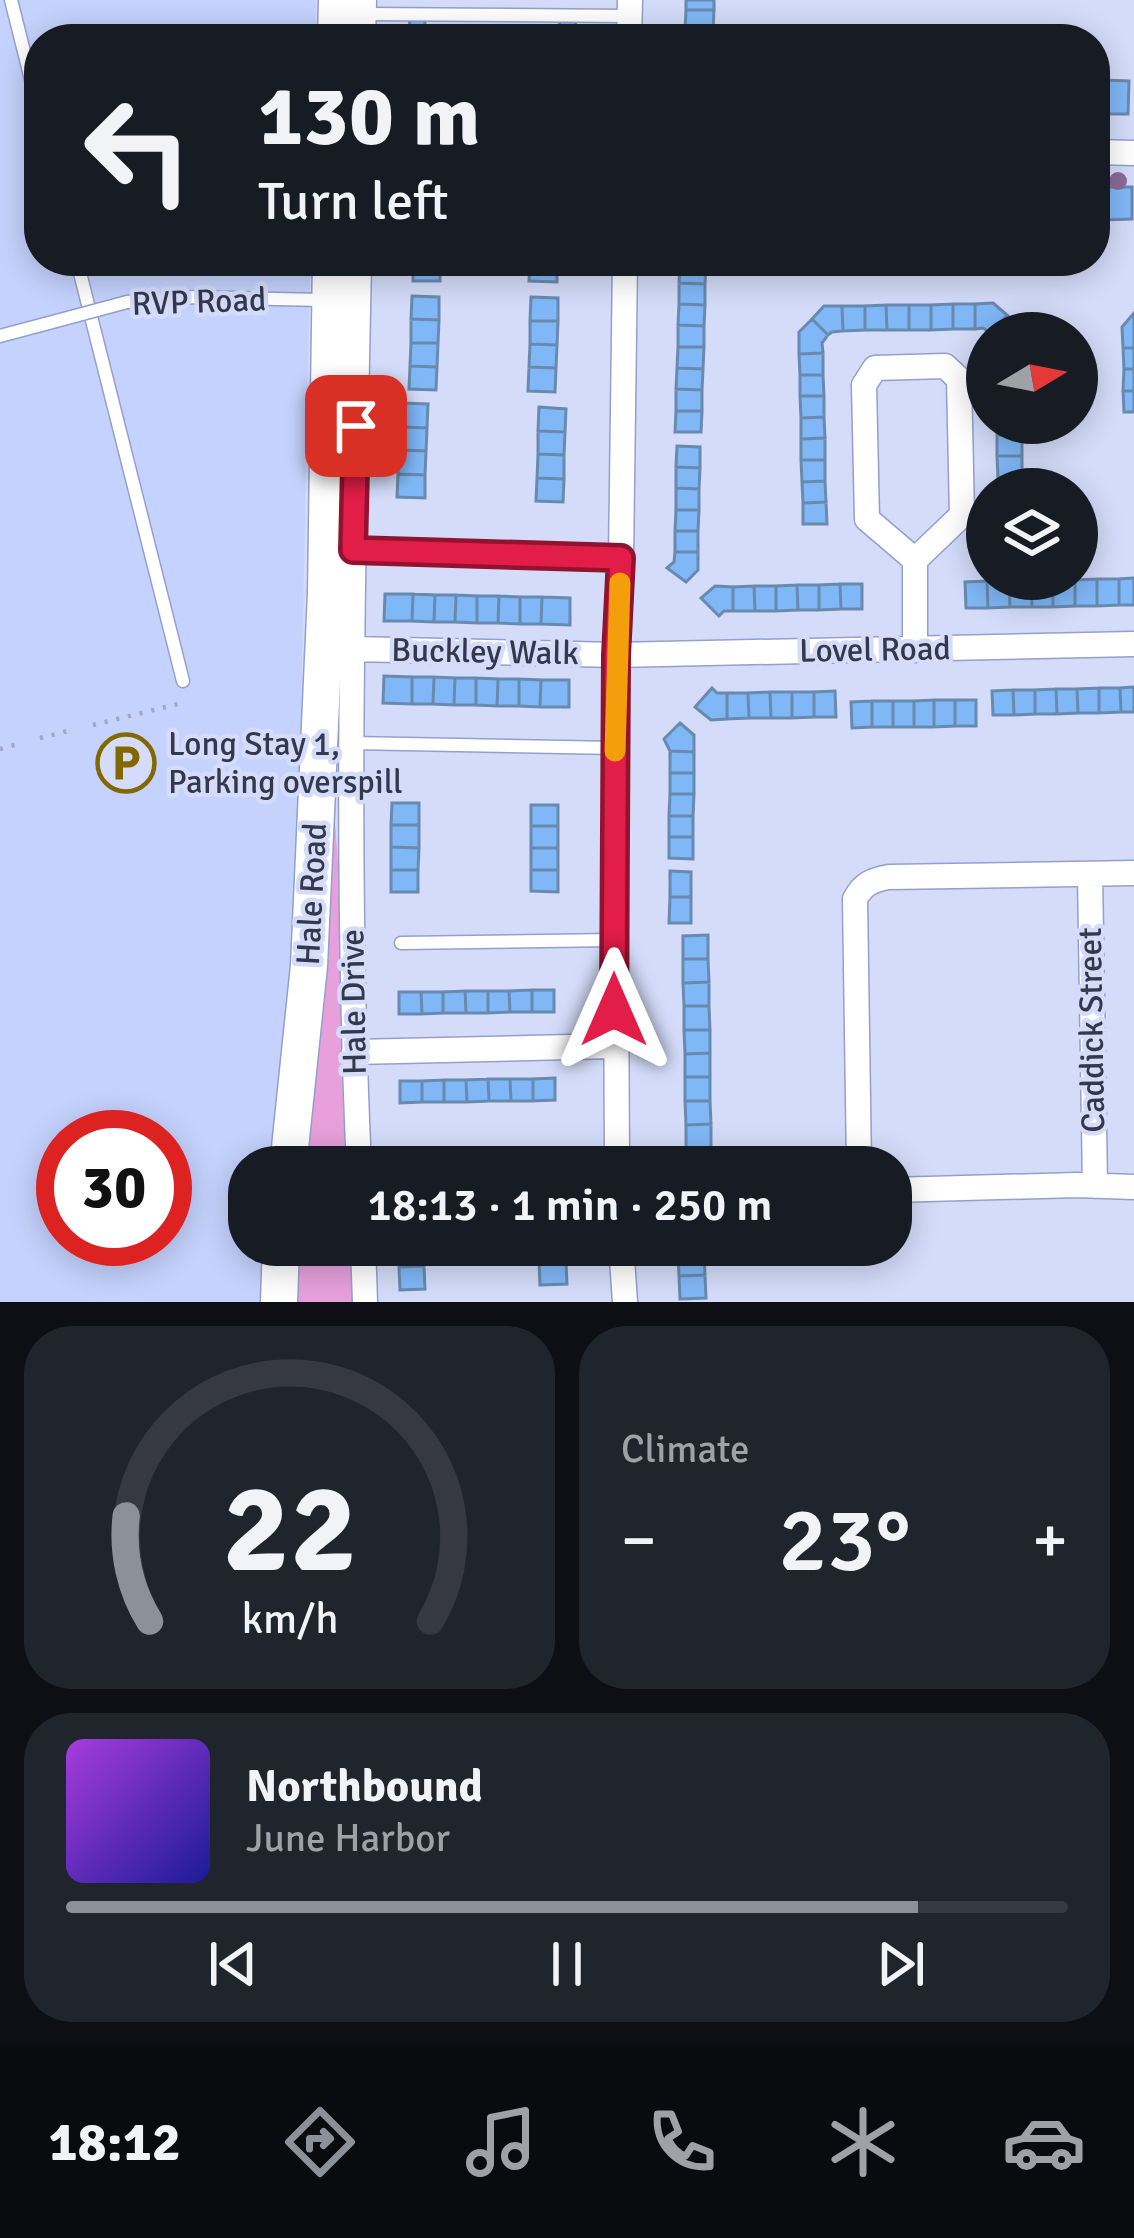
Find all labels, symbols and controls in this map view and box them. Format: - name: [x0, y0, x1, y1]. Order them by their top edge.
- text: 130 m: [258, 65, 480, 169]
- icon: left: [60, 72, 216, 228]
- text: Turn left: [258, 168, 448, 235]
- street label: RVP Road: [131, 279, 267, 325]
- north arrow: [966, 312, 1098, 444]
- map controls: [966, 312, 1098, 600]
- pin: [305, 375, 407, 477]
- icon: arrive: [323, 393, 389, 459]
- button: layers: [966, 468, 1098, 600]
- street label: Lovel Road: [799, 628, 951, 672]
- street label: Buckley Walk: [391, 630, 579, 674]
- place label: Long Stay 1, Parking overspill: [168, 724, 403, 803]
- parking icon: Long Stay 1, Parking overspill: [95, 732, 157, 794]
- street label: Hale Road: [288, 822, 336, 966]
- street label: Caddick Street: [1070, 927, 1114, 1133]
- street label: Hale Drive: [332, 929, 376, 1075]
- position arrow: [551, 947, 677, 1073]
- speed limit sign: 30: [36, 1110, 192, 1266]
- text: 18:13 · 1 min · 250 m: [368, 1178, 772, 1233]
- text: Climate: [621, 1425, 750, 1473]
- text: 22: [222, 1453, 357, 1606]
- text: 23°: [779, 1485, 910, 1596]
- text: −: [621, 1500, 657, 1581]
- text: +: [1032, 1500, 1068, 1581]
- text: km/h: [241, 1592, 338, 1645]
- text: Northbound: [246, 1759, 483, 1814]
- text: June Harbor: [246, 1814, 450, 1862]
- icon: previous: [200, 1931, 266, 1997]
- icon: pause: [534, 1931, 600, 1997]
- icon: next: [868, 1931, 934, 1997]
- icon: directions: [278, 2100, 362, 2184]
- icon: music: [459, 2100, 543, 2184]
- icon: phone: [640, 2100, 724, 2184]
- icon: climate: [821, 2100, 905, 2184]
- icon: car: [1002, 2100, 1086, 2184]
- text: 18:12: [48, 2109, 181, 2176]

